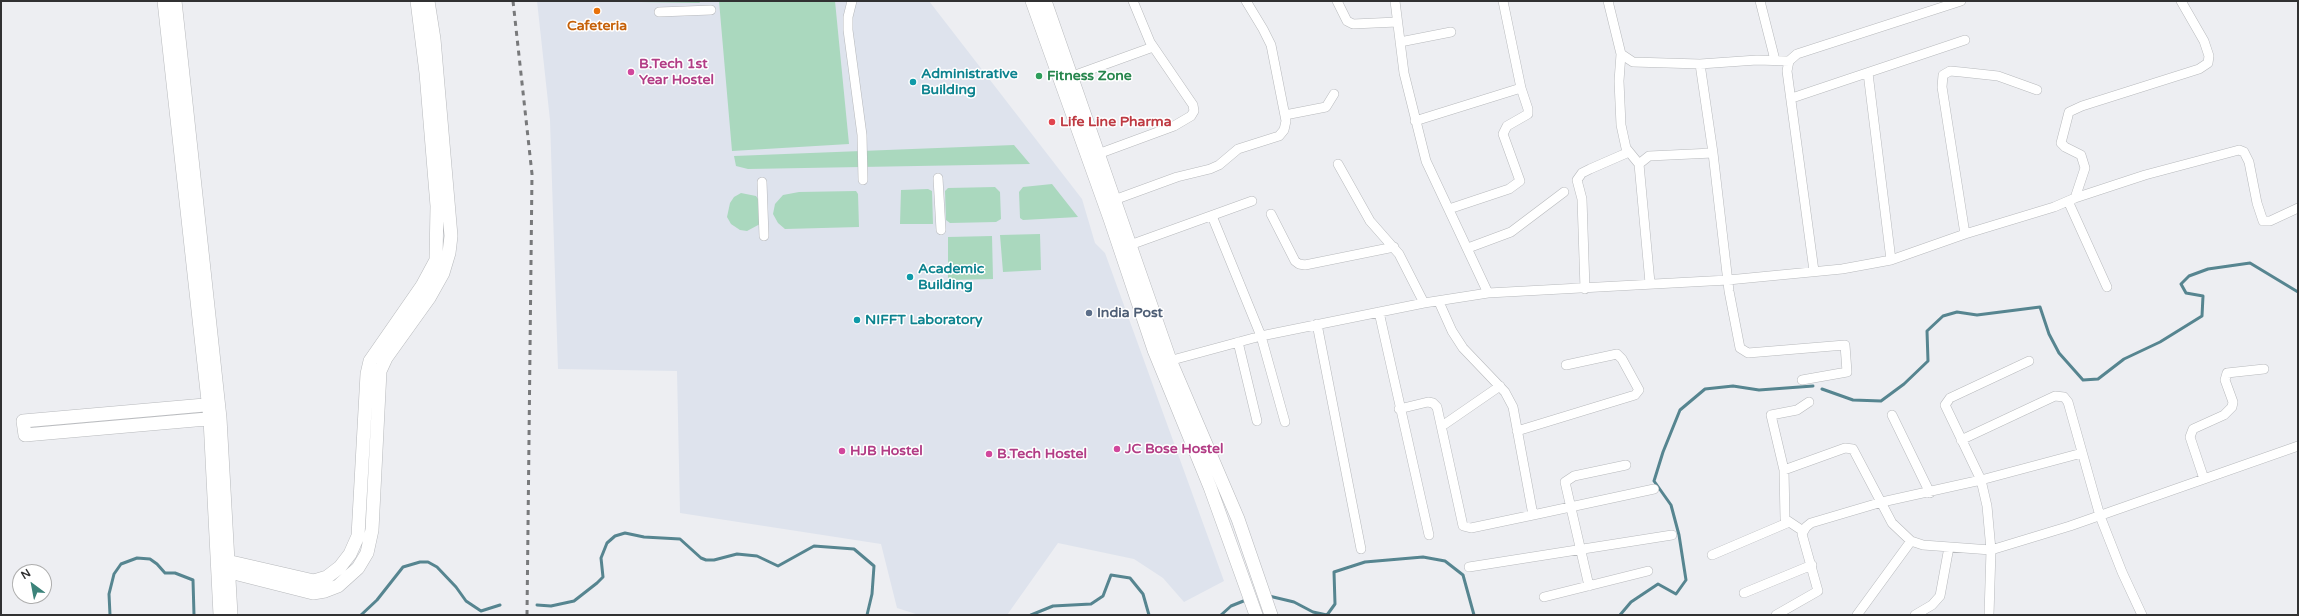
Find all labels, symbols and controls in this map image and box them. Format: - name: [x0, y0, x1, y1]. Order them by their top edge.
- marker: Cafeteria: [592, 6, 602, 16]
- place label: Cafeteria: [567, 18, 627, 34]
- place label: B.Tech 1st Year Hostel: [639, 56, 714, 88]
- place label: Administrative Building: [921, 66, 1018, 98]
- marker: B.Tech 1st Year Hostel: [626, 67, 636, 77]
- place label: Fitness Zone: [1047, 68, 1132, 84]
- marker: Fitness Zone: [1034, 71, 1044, 81]
- marker: Administrative Building: [908, 77, 918, 87]
- place label: Life Line Pharma: [1060, 114, 1171, 130]
- marker: Life Line Pharma: [1047, 117, 1057, 127]
- place label: Academic Building: [918, 261, 984, 294]
- marker: Academic Building: [905, 272, 915, 282]
- place label: India Post: [1097, 305, 1163, 321]
- marker: India Post: [1084, 308, 1094, 318]
- place label: NIFFT Laboratory: [865, 312, 982, 328]
- marker: NIFFT Laboratory: [852, 315, 862, 325]
- place label: JC Bose Hostel: [1125, 441, 1224, 457]
- place label: HJB Hostel: [850, 443, 923, 459]
- marker: JC Bose Hostel: [1112, 444, 1122, 454]
- marker: HJB Hostel: [837, 446, 847, 456]
- place label: B.Tech Hostel: [997, 446, 1087, 462]
- marker: B.Tech Hostel: [984, 449, 994, 459]
- north arrow: [12, 564, 52, 604]
- text: N: [19, 566, 33, 582]

